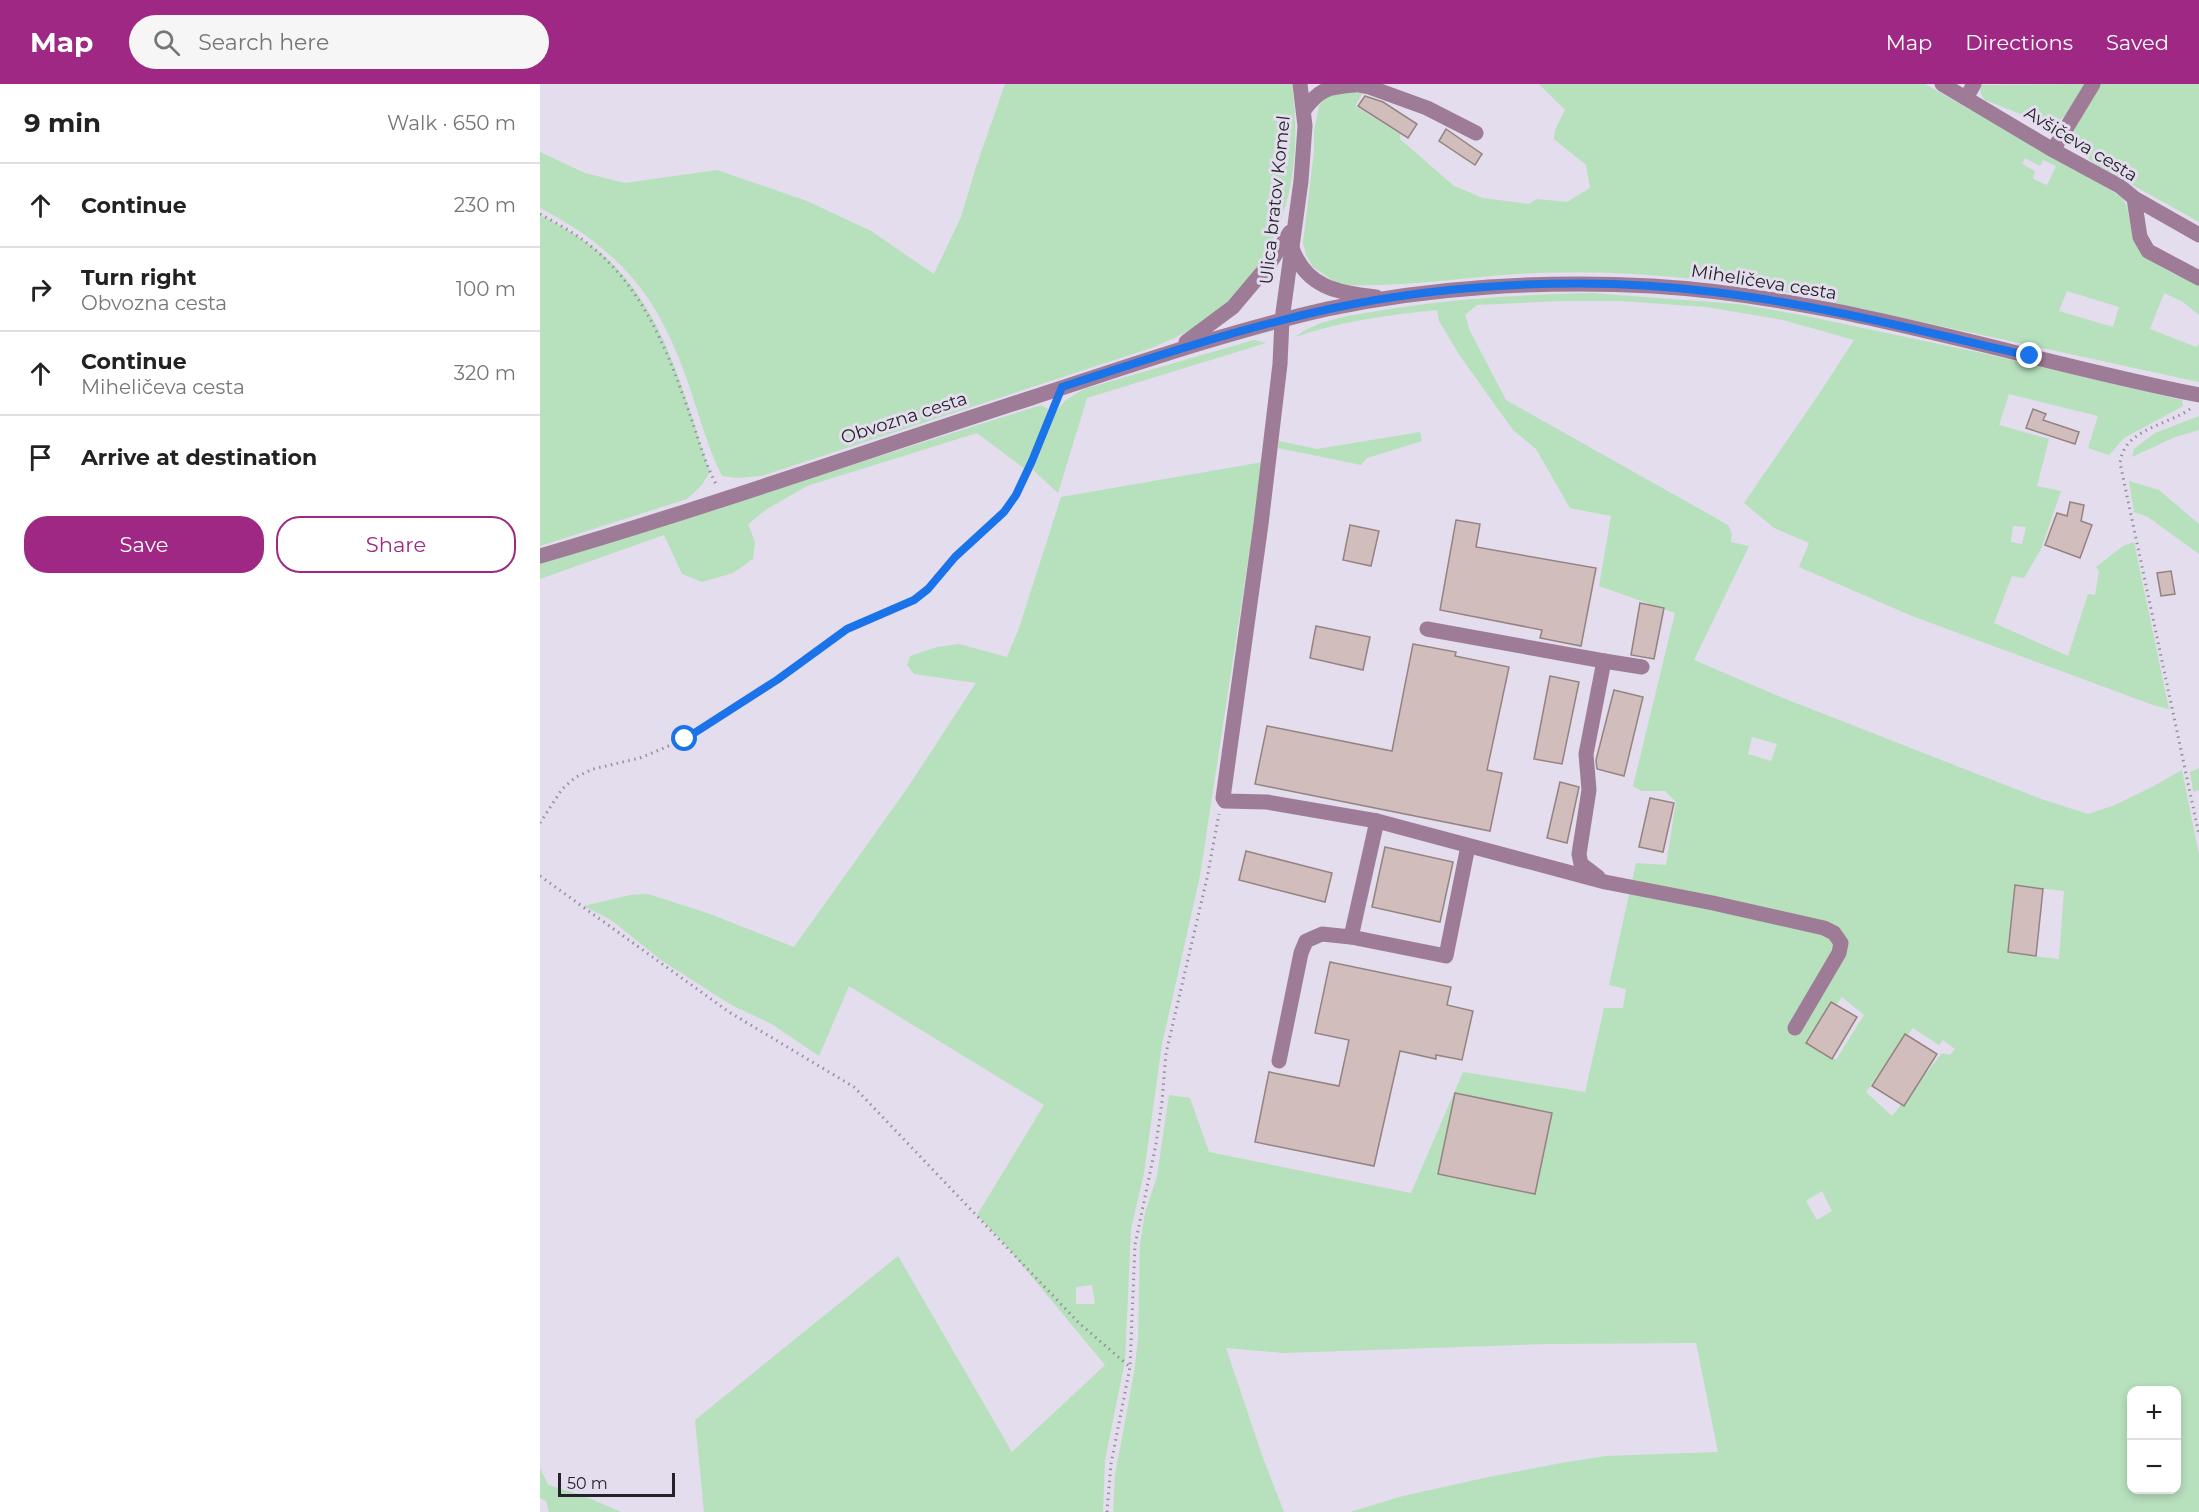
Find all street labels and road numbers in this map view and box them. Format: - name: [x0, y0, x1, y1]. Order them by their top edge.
- street label: Avšičeva cesta: [2020, 102, 2142, 186]
- street label: Ulica bratov Komel: [1255, 114, 1295, 286]
- street label: Miheličeva cesta: [1689, 260, 1839, 304]
- street label: Obvozna cesta: [838, 387, 970, 449]

